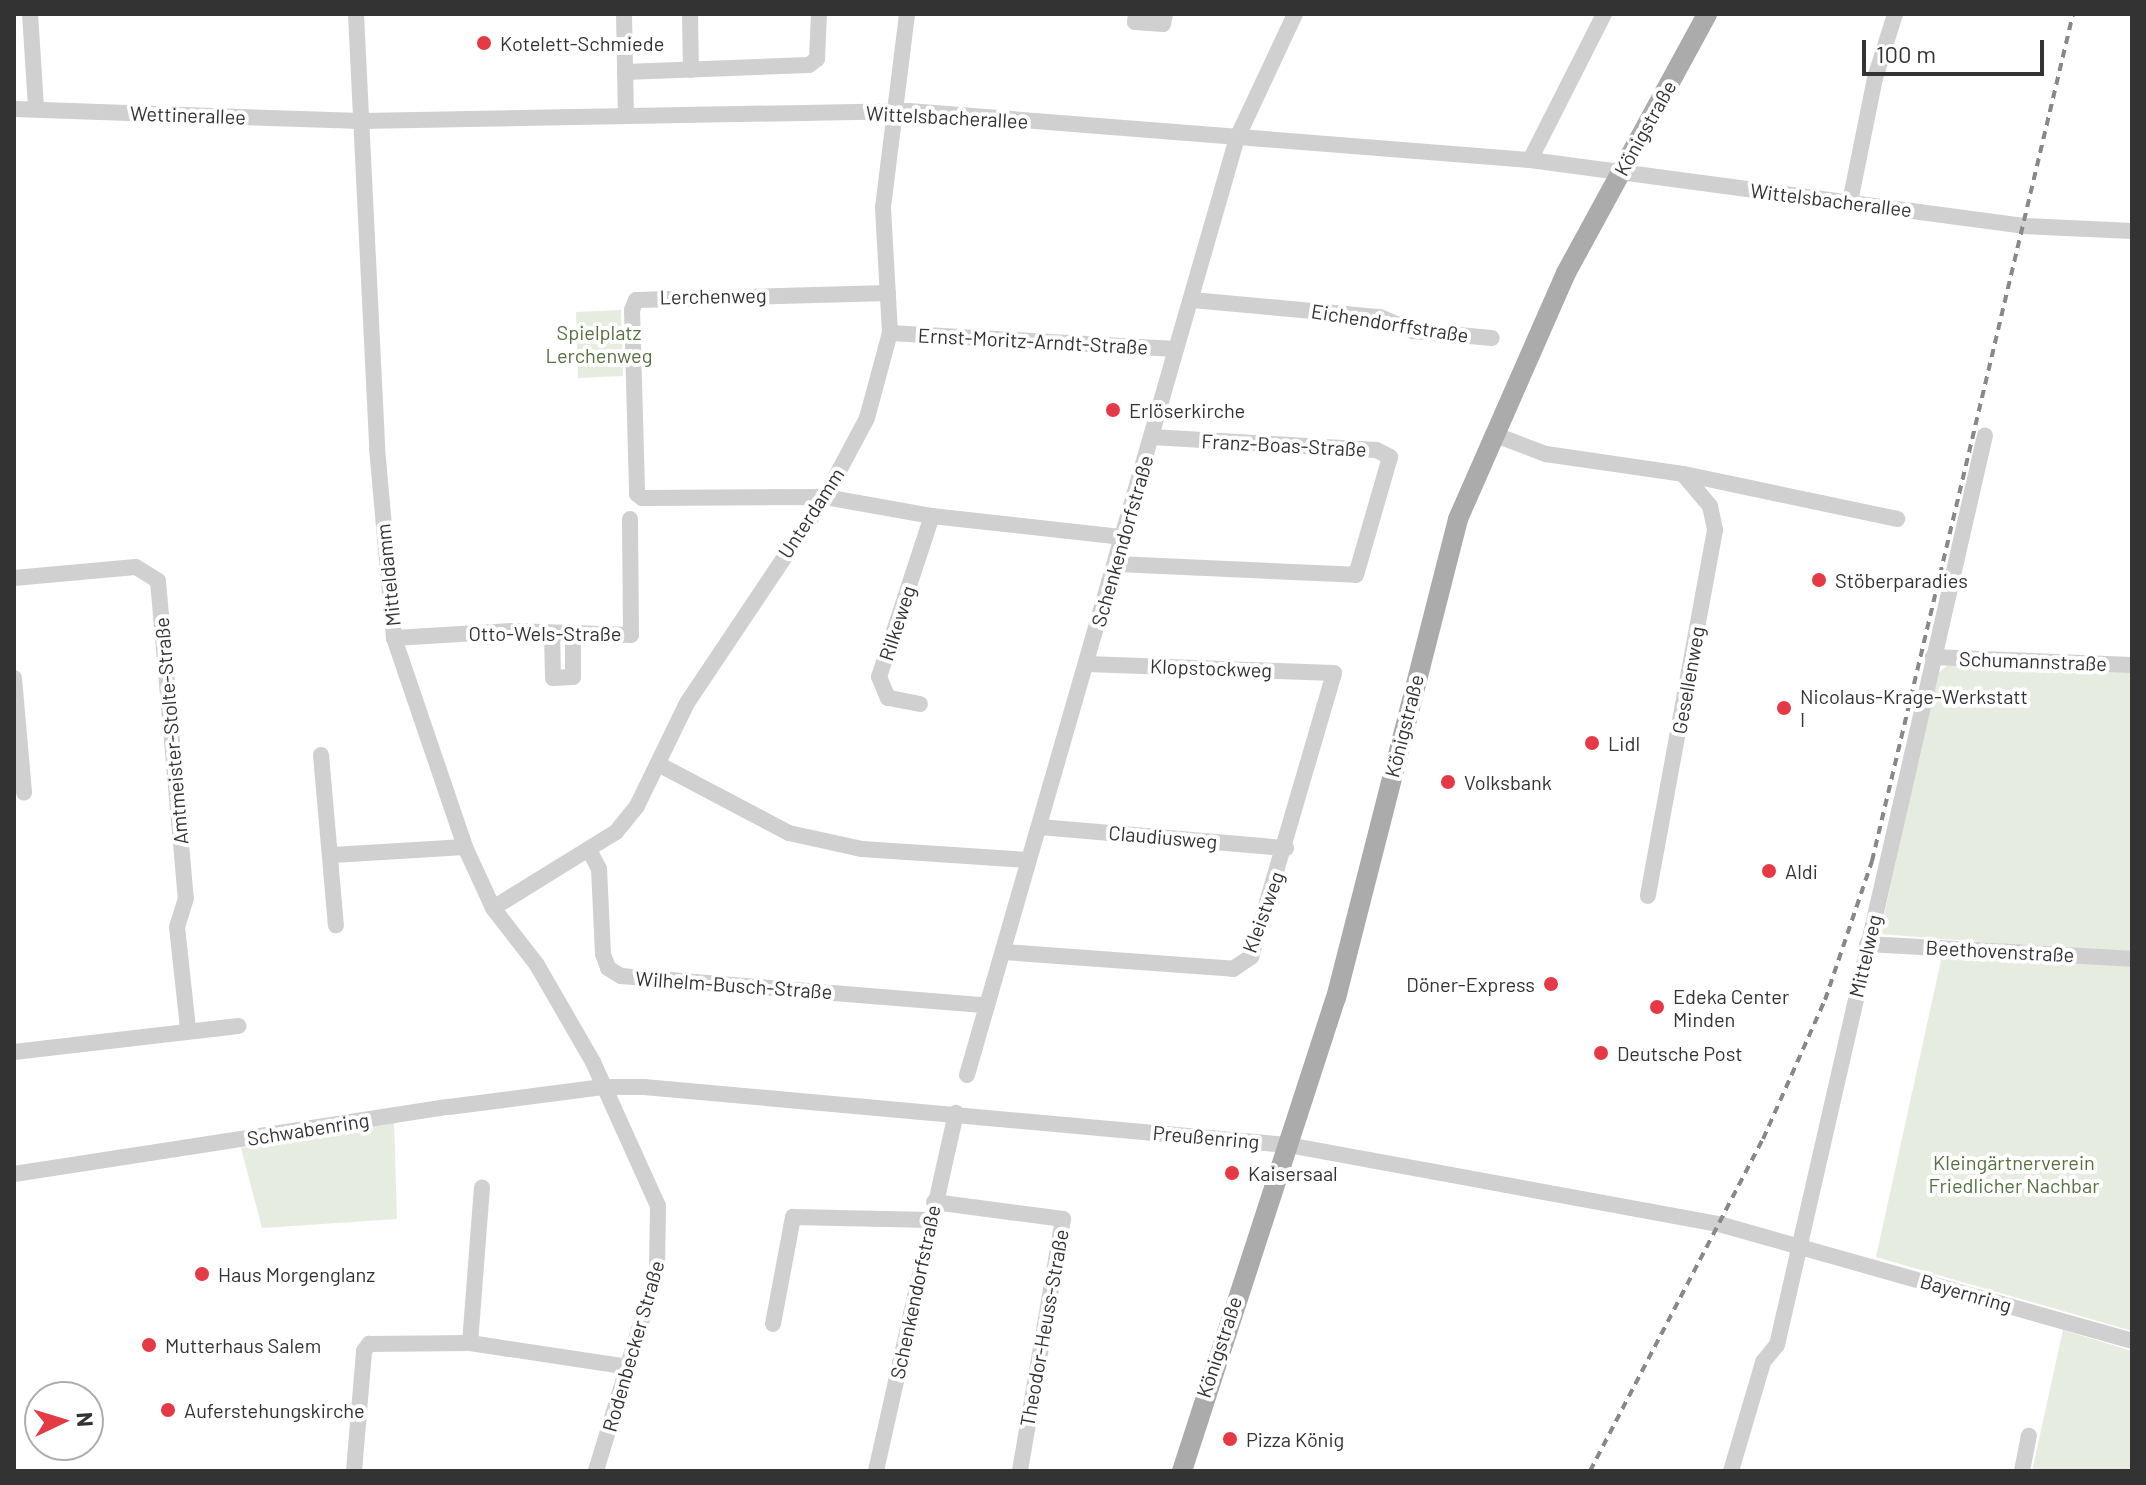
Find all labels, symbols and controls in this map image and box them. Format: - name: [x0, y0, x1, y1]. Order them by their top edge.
- scale bar: [1866, 24, 2048, 74]
- place label: Kotelett-Schmiede: [500, 31, 664, 55]
- marker: Kotelett-Schmiede: [475, 34, 493, 52]
- text: 100 m: [1876, 39, 1936, 68]
- street label: Königstraße: [1609, 76, 1681, 180]
- street label: Wettinerallee: [130, 101, 246, 129]
- street label: Wittelsbacherallee: [865, 101, 1029, 133]
- street label: Wittelsbacherallee: [1749, 178, 1913, 222]
- street label: Lerchenweg: [659, 283, 767, 309]
- street label: Eichendorffstraße: [1310, 299, 1470, 347]
- park label: Spielplatz Lerchenweg: [546, 321, 652, 368]
- street label: Ernst-Moritz-Arndt-Straße: [917, 323, 1149, 359]
- place label: Erlöserkirche: [1129, 398, 1245, 422]
- marker: Erlöserkirche: [1104, 401, 1122, 419]
- street label: Franz-Boas-Straße: [1201, 429, 1367, 461]
- street label: Schenkendorfstraße: [1086, 452, 1158, 630]
- street label: Unterdamm: [773, 463, 849, 563]
- street label: Mitteldamm: [371, 522, 405, 628]
- place label: Stöberparadies: [1835, 568, 1968, 592]
- marker: Stöberparadies: [1810, 571, 1828, 589]
- street label: Rilkeweg: [874, 582, 920, 664]
- street label: Amtmeister-Stolte-Straße: [149, 616, 193, 846]
- street label: Otto-Wels-Straße: [468, 621, 622, 645]
- street label: Gesellenweg: [1667, 624, 1709, 736]
- street label: Schumannstraße: [1959, 646, 2107, 676]
- street label: Klopstockweg: [1150, 654, 1272, 682]
- street label: Königstraße: [1380, 672, 1428, 780]
- place label: Nicolaus-Krage-Werkstatt I: [1800, 684, 2028, 731]
- marker: Nicolaus-Krage-Werkstatt I: [1775, 699, 1793, 717]
- place label: Lidl: [1608, 731, 1640, 755]
- marker: Lidl: [1583, 734, 1601, 752]
- place label: Volksbank: [1464, 770, 1552, 794]
- marker: Volksbank: [1439, 773, 1457, 791]
- street label: Claudiusweg: [1108, 820, 1218, 854]
- place label: Aldi: [1785, 859, 1818, 883]
- marker: Aldi: [1760, 862, 1778, 880]
- street label: Kleistweg: [1237, 868, 1289, 956]
- street label: Mittelweg: [1844, 912, 1886, 1000]
- street label: Beethovenstraße: [1925, 935, 2075, 967]
- street label: Wilhelm-Busch-Straße: [635, 966, 833, 1004]
- place label: Döner-Express: [1406, 972, 1535, 996]
- marker: Döner-Express: [1542, 975, 1560, 993]
- place label: Edeka Center Minden: [1673, 984, 1789, 1031]
- marker: Edeka Center Minden: [1648, 998, 1666, 1016]
- place label: Deutsche Post: [1617, 1041, 1743, 1065]
- marker: Deutsche Post: [1592, 1044, 1610, 1062]
- street label: Schwabenring: [245, 1108, 371, 1150]
- street label: Preußenring: [1152, 1120, 1260, 1154]
- park label: Kleingärtnerverein Friedlicher Nachbar: [1928, 1151, 2100, 1198]
- place label: Kaisersaal: [1248, 1161, 1338, 1185]
- marker: Kaisersaal: [1223, 1164, 1241, 1182]
- street label: Schenkendorfstraße: [885, 1203, 945, 1381]
- street label: Theodor-Heuss-Straße: [1015, 1227, 1073, 1429]
- street label: Rodenbecker Straße: [597, 1258, 669, 1434]
- place label: Haus Morgenglanz: [218, 1262, 375, 1286]
- marker: Haus Morgenglanz: [193, 1265, 211, 1283]
- street label: Bayernring: [1918, 1269, 2014, 1317]
- street label: Königstraße: [1191, 1293, 1247, 1401]
- place label: Mutterhaus Salem: [165, 1333, 321, 1357]
- marker: Mutterhaus Salem: [140, 1336, 158, 1354]
- north arrow: [24, 1381, 104, 1461]
- place label: Auferstehungskirche: [184, 1398, 365, 1422]
- marker: Auferstehungskirche: [159, 1401, 177, 1419]
- text: N: [72, 1411, 99, 1428]
- place label: Pizza König: [1246, 1427, 1344, 1451]
- marker: Pizza König: [1221, 1430, 1239, 1448]

